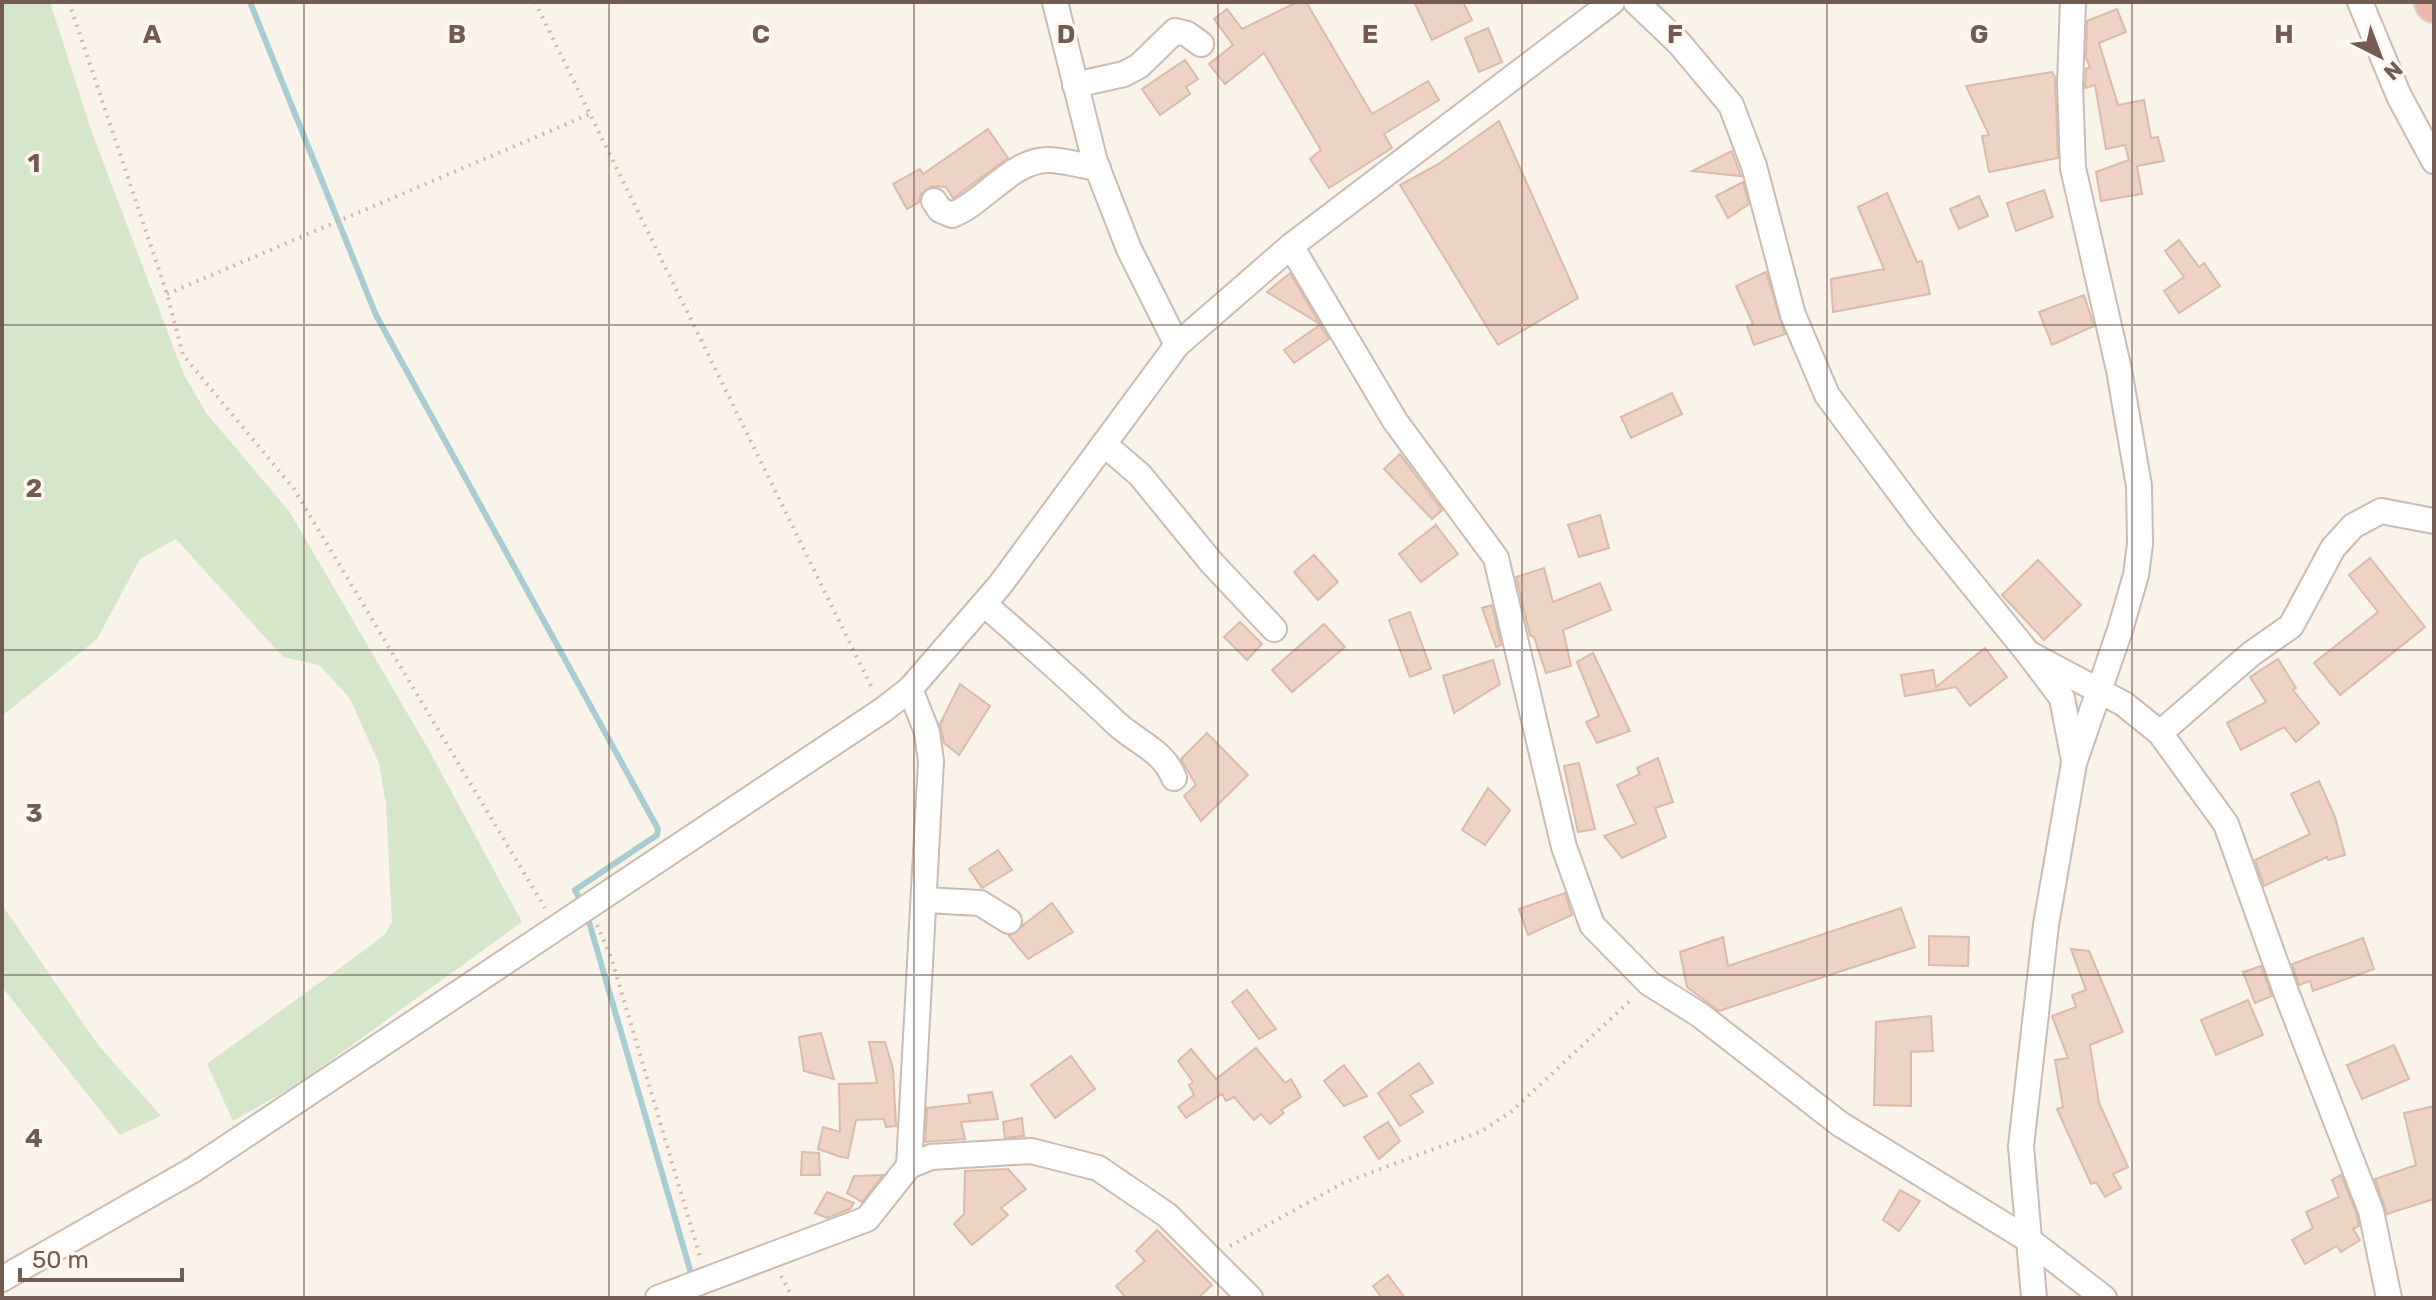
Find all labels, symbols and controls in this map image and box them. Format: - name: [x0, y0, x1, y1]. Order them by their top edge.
- north arrow: [2340, 16, 2420, 96]
- text: A: [143, 19, 162, 50]
- text: B: [448, 19, 466, 50]
- text: C: [752, 19, 770, 50]
- text: D: [1057, 19, 1075, 50]
- text: E: [1362, 19, 1378, 50]
- text: F: [1667, 19, 1683, 50]
- text: G: [1970, 19, 1988, 50]
- text: H: [2274, 19, 2294, 50]
- text: N: [2378, 55, 2408, 86]
- text: 1: [28, 148, 40, 179]
- text: 2: [26, 473, 42, 504]
- text: 3: [25, 798, 43, 829]
- text: 4: [25, 1123, 43, 1154]
- scale bar: [20, 1232, 182, 1282]
- text: 50 m: [32, 1246, 89, 1274]

